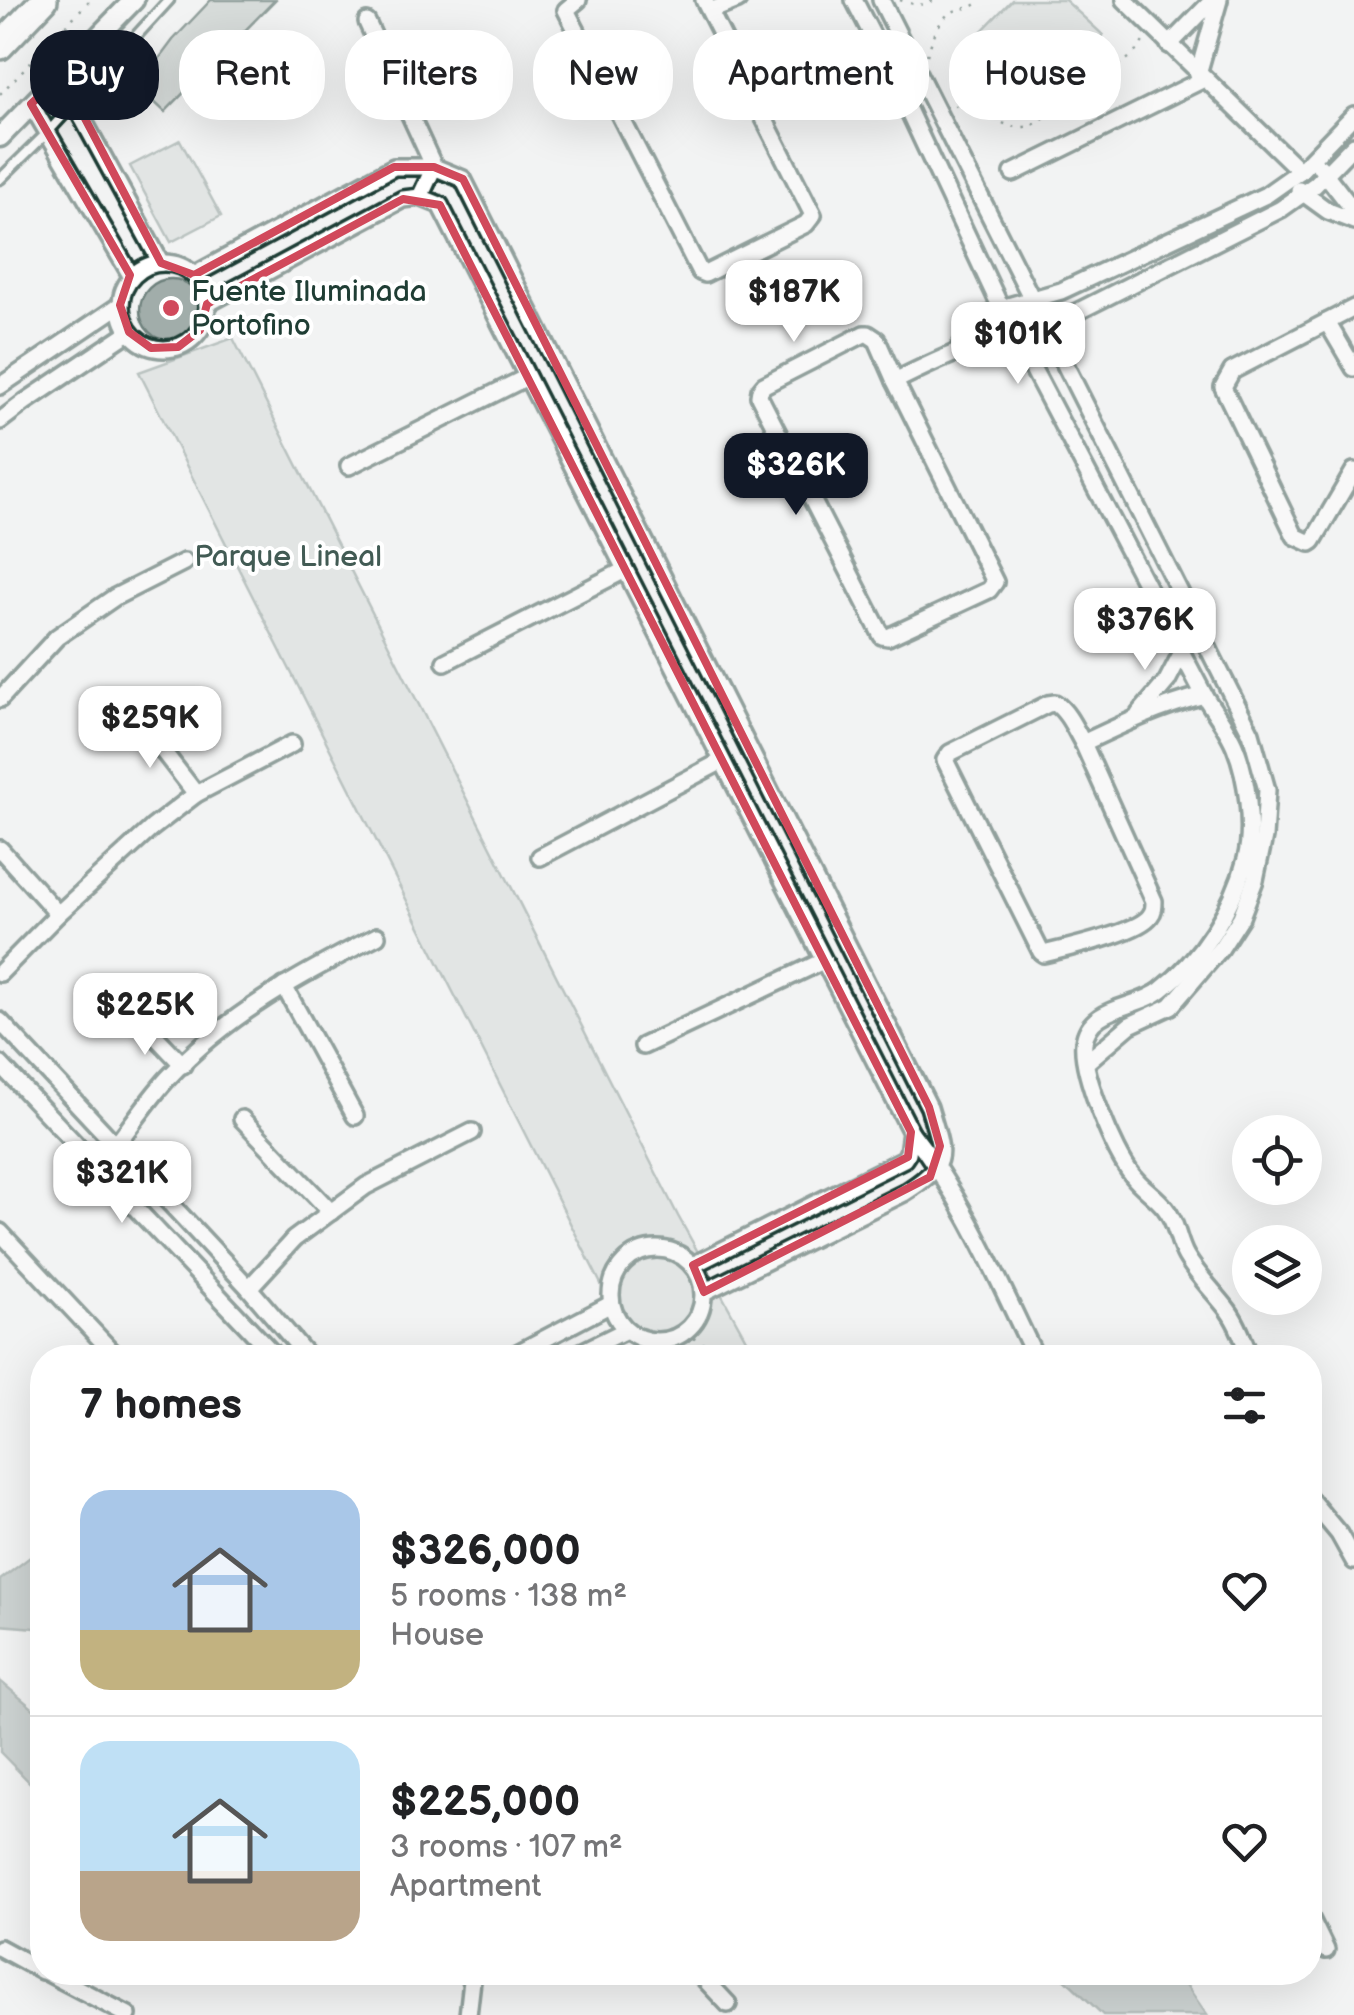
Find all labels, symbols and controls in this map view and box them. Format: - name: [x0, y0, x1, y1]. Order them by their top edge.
- chip: Buy: [30, 30, 159, 120]
- chip: Rent: [179, 30, 325, 120]
- chip: Filters: [345, 30, 513, 120]
- chip: New: [533, 30, 673, 120]
- chip: Apartment: [693, 30, 929, 120]
- chip: House: [949, 30, 1121, 120]
- pin: $187K: [724, 260, 864, 345]
- text: $187K: [747, 273, 841, 312]
- place label: Fuente Iluminada Portofino: [191, 274, 427, 344]
- marker: Fuente Iluminada Portofino: [160, 297, 182, 319]
- pin: $101K: [948, 302, 1088, 387]
- text: $101K: [973, 315, 1063, 354]
- pin: $326K: [726, 433, 866, 518]
- text: $326K: [746, 446, 846, 485]
- park label: Parque Lineal: [194, 539, 382, 575]
- pin: $376K: [1075, 588, 1215, 673]
- text: $376K: [1096, 601, 1194, 640]
- pin: $259K: [80, 686, 220, 771]
- text: $259K: [100, 699, 200, 738]
- pin: $225K: [75, 973, 215, 1058]
- text: $225K: [95, 986, 195, 1025]
- map controls: [1232, 1115, 1322, 1315]
- button: locate: [1232, 1115, 1322, 1205]
- pin: $321K: [52, 1141, 192, 1226]
- text: $321K: [75, 1154, 169, 1193]
- button: layers: [1232, 1225, 1322, 1315]
- icon: filters: [1217, 1378, 1272, 1433]
- text: 7 homes: [80, 1380, 242, 1431]
- text: $326,000: [390, 1526, 581, 1577]
- icon: home: [160, 1530, 280, 1650]
- icon: heart: [1217, 1563, 1272, 1618]
- text: 5 rooms · 138 m²: [390, 1577, 627, 1616]
- text: House: [390, 1616, 484, 1655]
- text: $225,000: [390, 1777, 580, 1828]
- icon: home: [160, 1781, 280, 1901]
- icon: heart: [1217, 1814, 1272, 1869]
- text: 3 rooms · 107 m²: [390, 1828, 623, 1867]
- text: Apartment: [390, 1867, 541, 1906]

